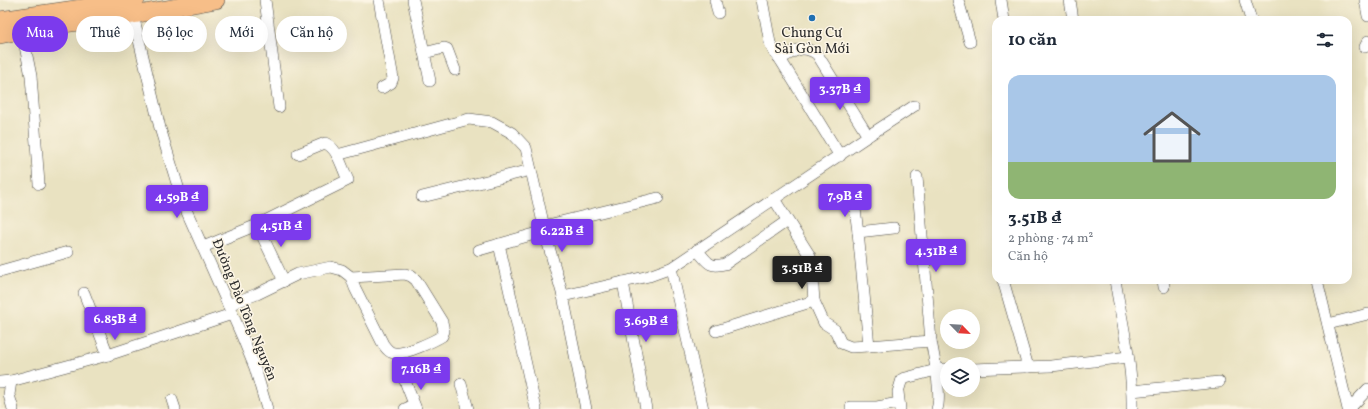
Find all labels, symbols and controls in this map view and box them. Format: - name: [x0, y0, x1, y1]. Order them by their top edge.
- marker: Chung Cư Sài Gòn Mới: [807, 13, 817, 23]
- chip: Mua: [12, 16, 68, 52]
- chip: Thuê: [76, 16, 134, 52]
- chip: Bộ lọc: [142, 16, 207, 52]
- chip: Mới: [215, 16, 268, 52]
- chip: Căn hộ: [276, 16, 347, 52]
- place label: Chung Cư Sài Gòn Mới: [774, 24, 850, 59]
- text: 10 căn: [1008, 29, 1057, 52]
- icon: filters: [1314, 29, 1336, 51]
- pin: 3.37B ₫: [803, 77, 877, 111]
- text: 3.37B ₫: [819, 81, 861, 99]
- icon: home: [1136, 101, 1208, 173]
- pin: 7.9B ₫: [812, 184, 878, 218]
- pin: 4.59B ₫: [140, 185, 214, 219]
- text: 7.9B ₫: [827, 188, 863, 206]
- text: 4.59B ₫: [155, 189, 199, 207]
- text: 3.51B ₫: [1008, 207, 1062, 230]
- pin: 4.51B ₫: [244, 214, 318, 248]
- text: 4.51B ₫: [260, 218, 302, 236]
- pin: 6.22B ₫: [525, 219, 599, 253]
- text: 6.22B ₫: [540, 223, 584, 241]
- text: 2 phòng · 74 m²: [1008, 230, 1093, 248]
- street label: Đường Đào Tông Nguyên: [207, 236, 281, 384]
- pin: 4.31B ₫: [899, 239, 973, 273]
- text: 4.31B ₫: [915, 243, 957, 261]
- text: Căn hộ: [1008, 248, 1048, 266]
- pin: 3.51B ₫: [765, 256, 839, 290]
- text: 3.51B ₫: [782, 260, 822, 278]
- pin: 6.85B ₫: [78, 307, 152, 341]
- pin: 3.69B ₫: [609, 309, 683, 343]
- north arrow: [940, 309, 980, 349]
- map controls: [940, 309, 980, 397]
- text: 6.85B ₫: [93, 311, 137, 329]
- text: 3.69B ₫: [624, 313, 668, 331]
- pin: 7.16B ₫: [384, 357, 458, 391]
- button: layers: [940, 357, 980, 397]
- text: 7.16B ₫: [401, 361, 441, 379]

